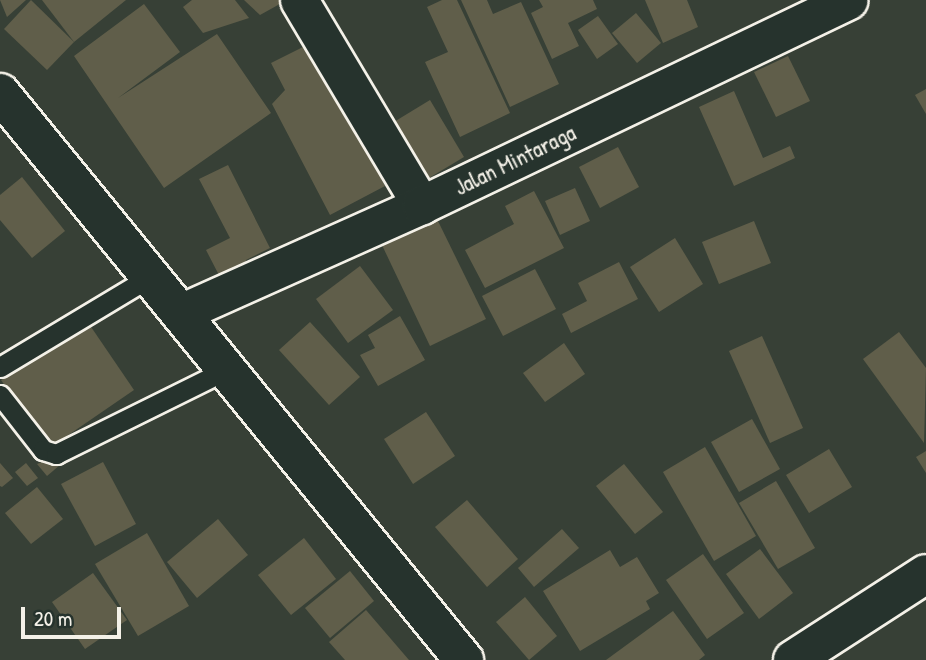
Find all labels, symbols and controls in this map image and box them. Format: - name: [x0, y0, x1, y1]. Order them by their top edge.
- street label: Jalan Mintaraga: [450, 119, 580, 201]
- scale bar: [24, 594, 124, 638]
- text: 20 m: [34, 604, 72, 633]

